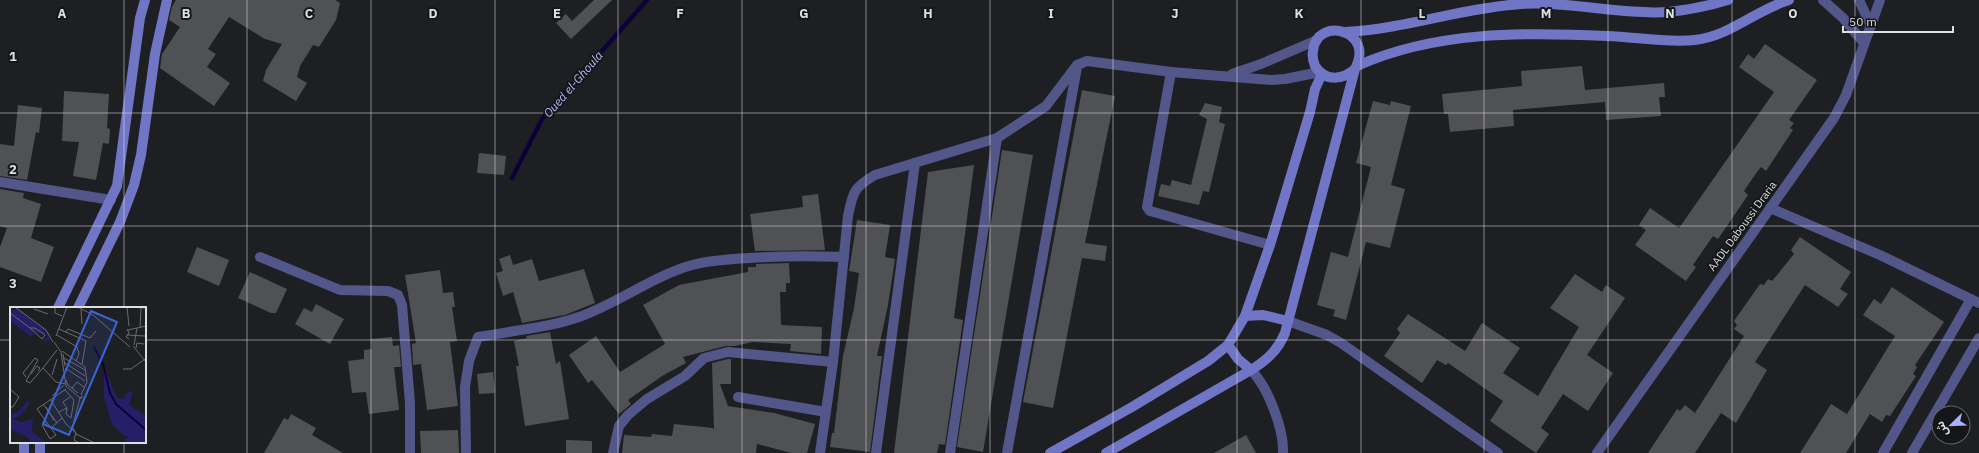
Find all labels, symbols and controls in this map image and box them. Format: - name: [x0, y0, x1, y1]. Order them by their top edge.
- text: A: [58, 5, 67, 22]
- text: B: [182, 5, 191, 22]
- text: C: [305, 5, 314, 22]
- text: D: [428, 5, 438, 22]
- text: E: [553, 5, 561, 22]
- text: F: [676, 5, 684, 22]
- text: G: [799, 5, 809, 22]
- text: H: [923, 5, 933, 22]
- text: I: [1048, 5, 1054, 22]
- text: J: [1171, 5, 1179, 22]
- text: K: [1294, 5, 1304, 22]
- text: L: [1419, 5, 1426, 22]
- text: M: [1541, 5, 1551, 22]
- text: N: [1665, 5, 1675, 22]
- text: O: [1788, 5, 1798, 22]
- scale bar: [1843, 8, 1953, 34]
- text: 50 m: [1849, 14, 1877, 29]
- text: 1: [9, 48, 17, 65]
- water label: Oued el-Ghoula: [540, 48, 606, 120]
- text: 2: [9, 161, 17, 178]
- street label: AADL Daboussi Draria: [1705, 178, 1779, 274]
- text: 3: [9, 275, 17, 292]
- inset map: [10, 307, 146, 443]
- north arrow: [1931, 405, 1971, 445]
- text: ش: [1932, 419, 1951, 439]

